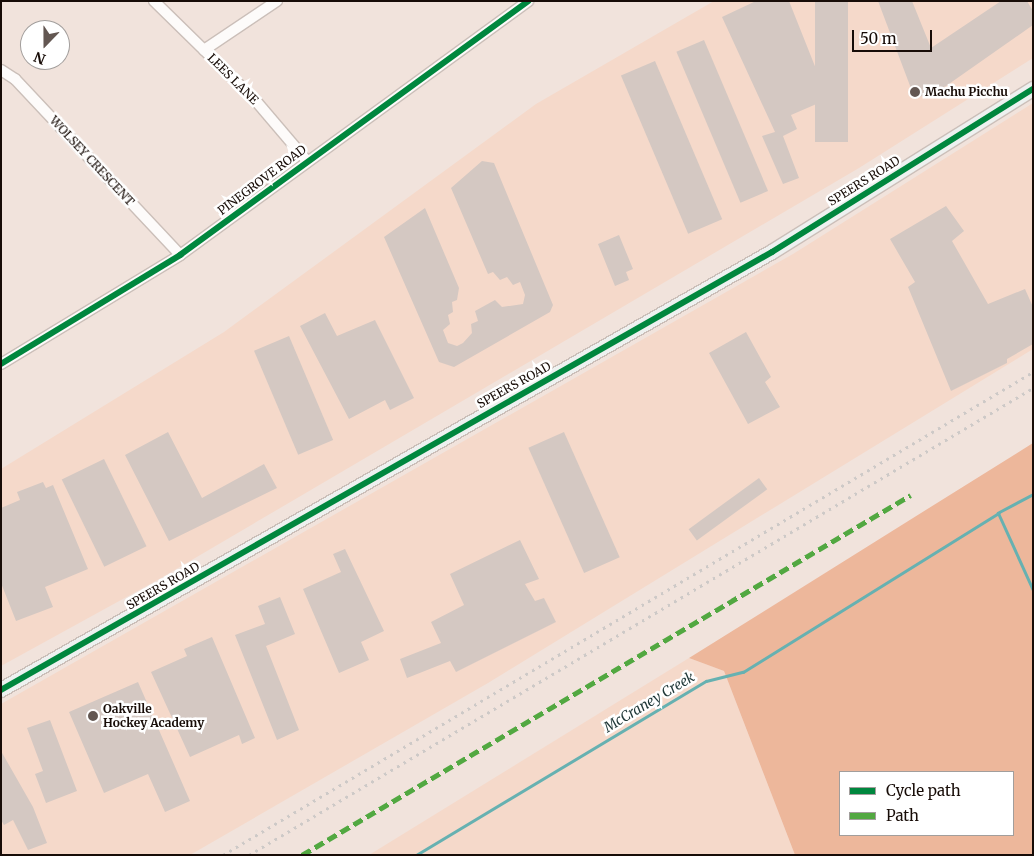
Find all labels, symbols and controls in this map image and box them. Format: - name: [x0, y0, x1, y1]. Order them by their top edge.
- north arrow: [20, 20, 70, 70]
- scale bar: [854, 20, 934, 52]
- text: 50 m: [860, 29, 897, 48]
- text: N: [31, 48, 48, 68]
- street label: LEES LANE: [205, 51, 261, 107]
- place label: Machu Picchu: [925, 85, 1008, 99]
- marker: Machu Picchu: [909, 86, 921, 98]
- street label: WOLSEY CRESCENT: [47, 113, 137, 209]
- street label: PINEGROVE ROAD: [215, 142, 309, 218]
- street label: SPEERS ROAD: [825, 153, 903, 209]
- street label: SPEERS ROAD: [475, 359, 553, 411]
- street label: SPEERS ROAD: [124, 559, 202, 613]
- water label: McCraney Creek: [601, 668, 697, 736]
- place label: Oakville Hockey Academy: [103, 702, 204, 730]
- marker: Oakville Hockey Academy: [87, 710, 99, 722]
- legend: [839, 771, 1014, 836]
- text: Cycle path: [886, 781, 961, 800]
- text: Path: [886, 806, 919, 825]

